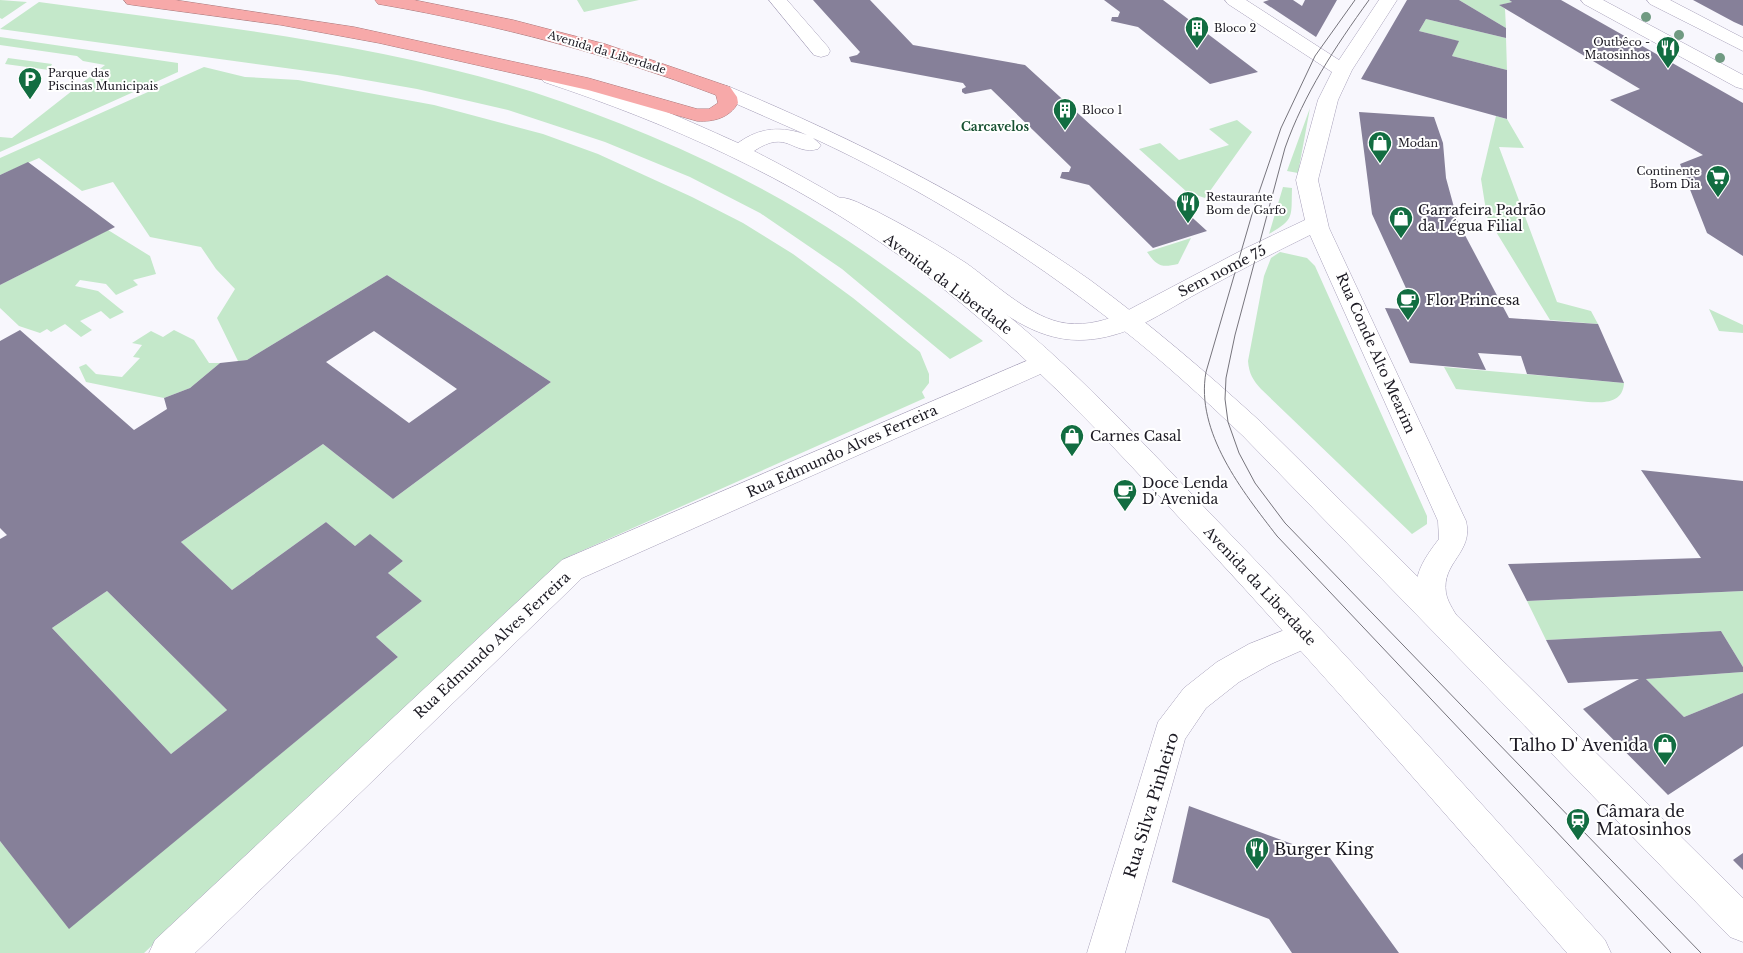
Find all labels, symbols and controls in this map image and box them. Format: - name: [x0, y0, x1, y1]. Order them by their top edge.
- building icon: Bloco 2: [1184, 15, 1210, 49]
- place label: Bloco 2: [1214, 21, 1256, 35]
- street label: Avenida da Liberdade: [545, 27, 668, 77]
- place label: Outbêco - Matosinhos: [1584, 35, 1650, 62]
- restaurant icon: Outbêco - Matosinhos: [1655, 35, 1681, 69]
- parking icon: Parque das Piscinas Municipais: [17, 66, 43, 100]
- place label: Parque das Piscinas Municipais: [48, 66, 158, 93]
- building icon: Bloco 1: [1052, 97, 1078, 131]
- place label: Bloco 1: [1082, 103, 1122, 117]
- district label: Carcavelos: [961, 119, 1029, 134]
- shop icon: Modan: [1367, 130, 1393, 164]
- place label: Modan: [1398, 136, 1438, 150]
- place label: Continente Bom Dia: [1637, 164, 1701, 191]
- supermarket icon: Continente Bom Dia: [1705, 164, 1731, 198]
- restaurant icon: Restaurante Bom de Garfo: [1175, 190, 1201, 224]
- place label: Restaurante Bom de Garfo: [1206, 190, 1286, 217]
- place label: Garrafeira Padrão da Légua Filial: [1418, 201, 1546, 235]
- shop icon: Garrafeira Padrão da Légua Filial: [1388, 205, 1414, 239]
- street label: Avenida da Liberdade: [879, 229, 1016, 338]
- street label: Sem nome 75: [1175, 241, 1269, 301]
- street label: Rua Conde Alto Mearim: [1332, 270, 1420, 436]
- cafe icon: Flor Princesa: [1395, 287, 1421, 321]
- place label: Flor Princesa: [1426, 291, 1520, 309]
- street label: Rua Edmundo Alves Ferreira: [744, 401, 940, 501]
- shop icon: Carnes Casal: [1059, 423, 1085, 457]
- place label: Carnes Casal: [1090, 427, 1182, 445]
- place label: Doce Lenda D' Avenida: [1142, 474, 1228, 508]
- cafe icon: Doce Lenda D' Avenida: [1112, 478, 1138, 512]
- street label: Avenida da Liberdade: [1199, 522, 1320, 649]
- street label: Rua Edmundo Alves Ferreira: [410, 568, 574, 722]
- street label: Rua Silva Pinheiro: [1119, 730, 1183, 880]
- shop icon: Talho D' Avenida: [1652, 732, 1678, 766]
- place label: Talho D' Avenida: [1509, 735, 1648, 755]
- place label: Câmara de Matosinhos: [1596, 801, 1691, 839]
- station icon: Câmara de Matosinhos: [1565, 807, 1591, 841]
- restaurant icon: Burger King: [1244, 836, 1270, 870]
- place label: Burger King: [1274, 839, 1374, 859]

